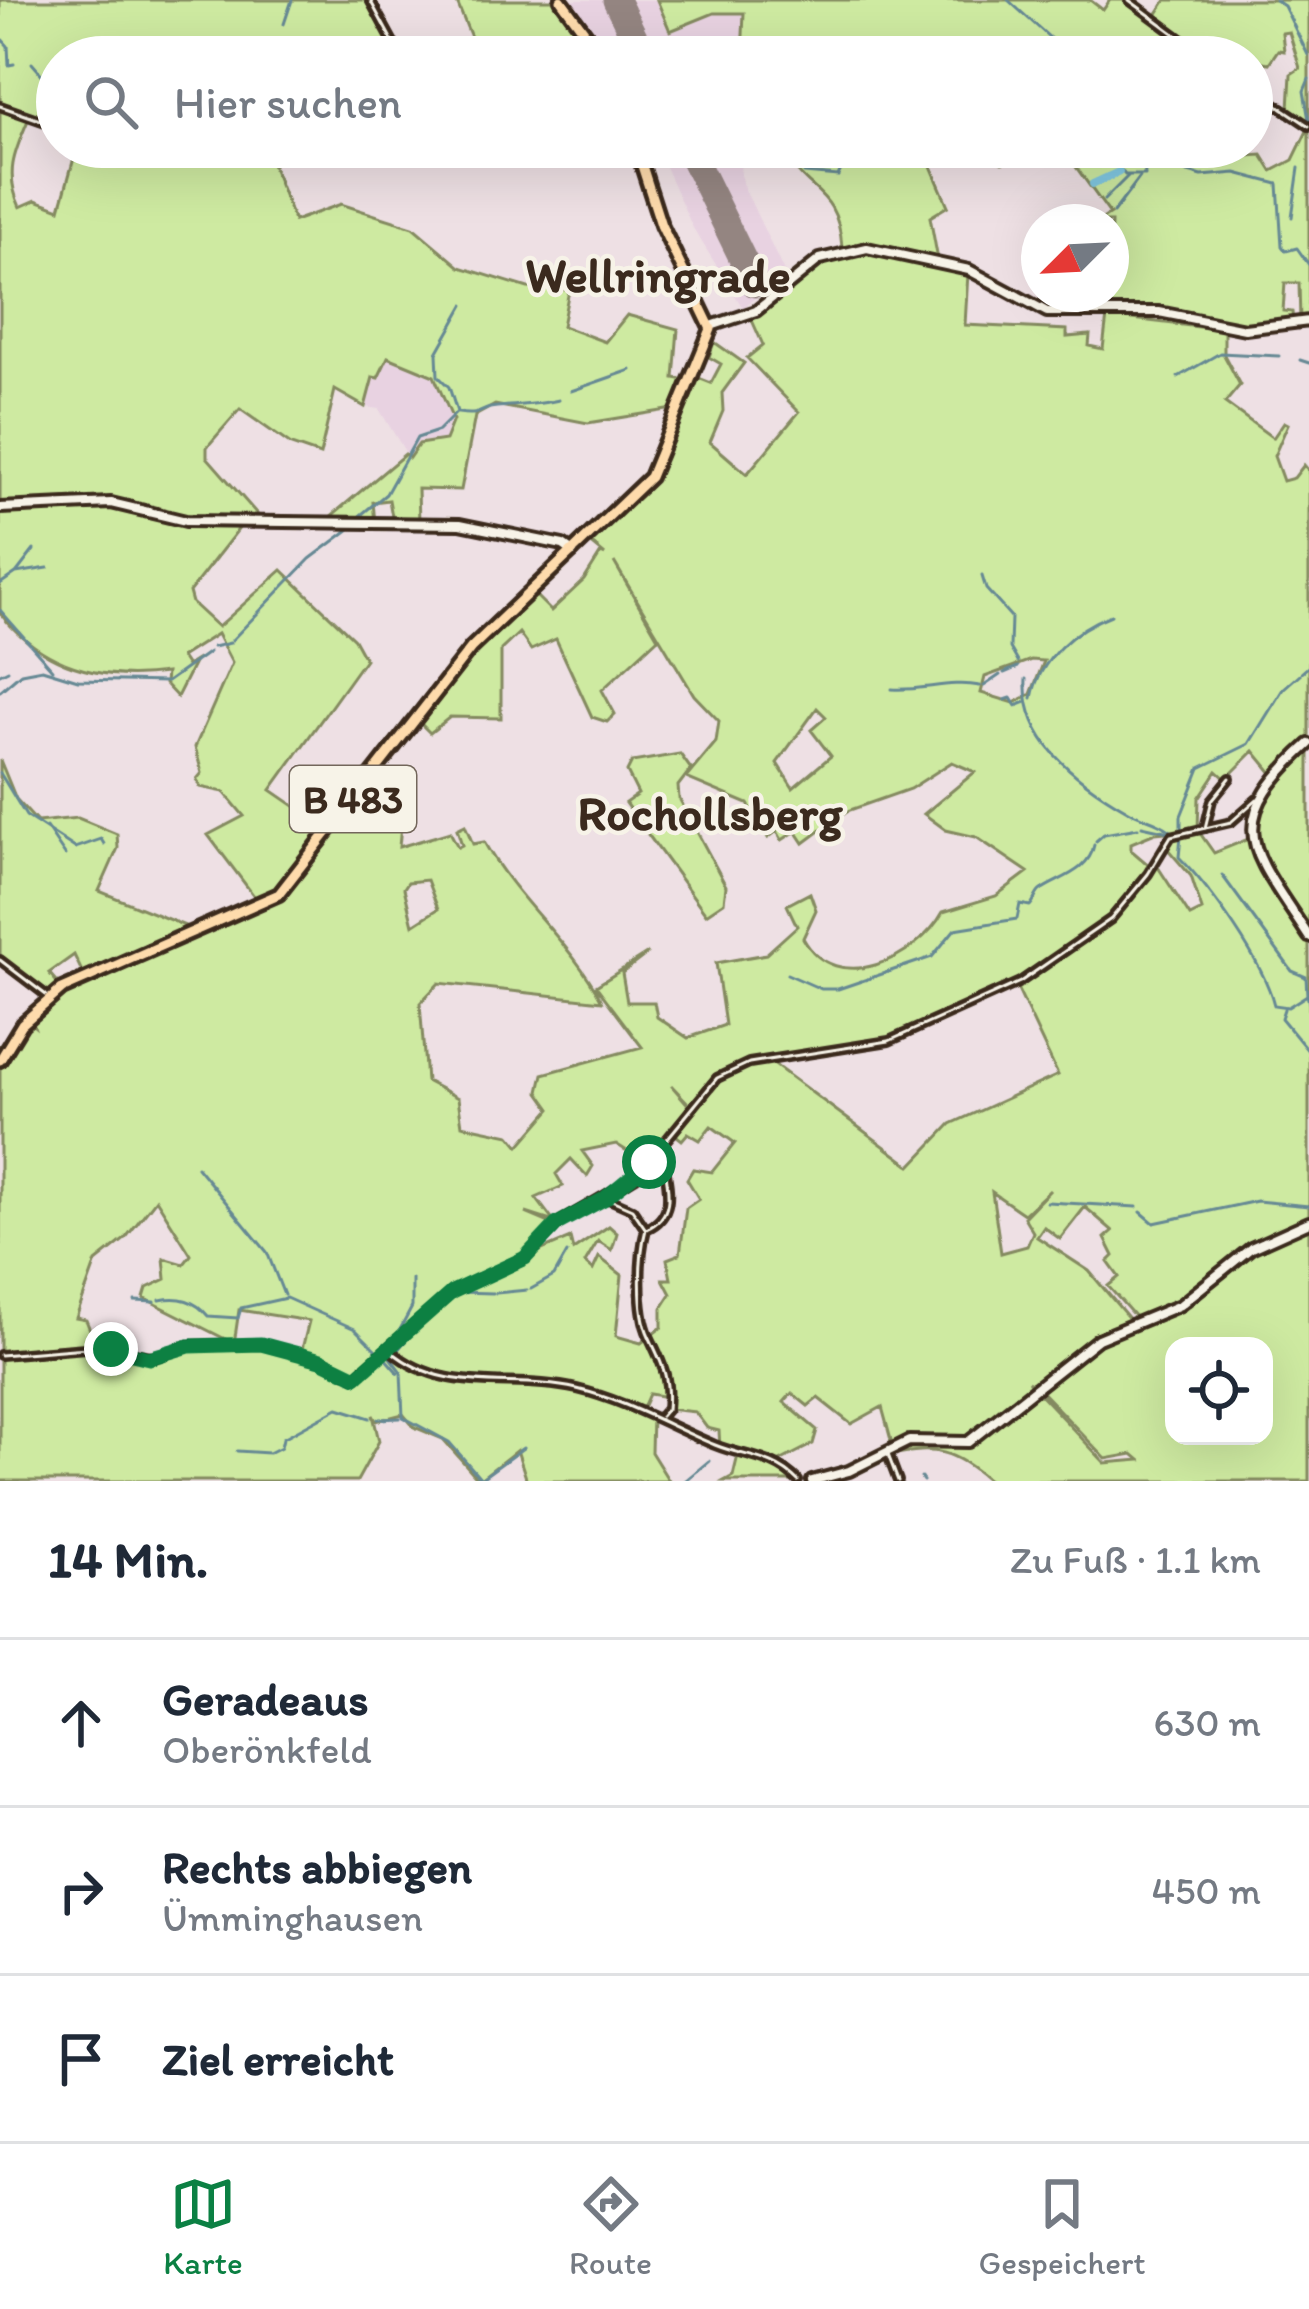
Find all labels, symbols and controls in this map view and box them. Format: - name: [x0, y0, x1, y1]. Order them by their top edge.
- search box: [36, 36, 1273, 168]
- icon: search: [78, 69, 144, 135]
- text: Hier suchen: [174, 75, 402, 129]
- north arrow: [1021, 204, 1129, 312]
- district label: Wellringrade: [525, 246, 791, 304]
- road number: B 483: [290, 766, 416, 832]
- district label: Rochollsberg: [578, 784, 843, 842]
- route start: [622, 1135, 676, 1189]
- route end: [84, 1322, 138, 1376]
- map controls: [1165, 1337, 1273, 1445]
- button: locate: [1165, 1337, 1273, 1445]
- text: 14 Min.: [48, 1529, 208, 1590]
- text: Zu Fuß · 1.1 km: [1010, 1536, 1261, 1583]
- text: Geradeaus: [162, 1672, 369, 1726]
- icon: ahead: [48, 1690, 114, 1756]
- text: 630 m: [1154, 1699, 1261, 1746]
- text: Oberönkfeld: [162, 1726, 372, 1773]
- text: Rechts abbiegen: [162, 1840, 472, 1894]
- icon: right: [48, 1858, 114, 1924]
- text: 450 m: [1151, 1867, 1261, 1914]
- text: Ümminghausen: [162, 1894, 423, 1941]
- icon: arrive: [48, 2026, 114, 2092]
- text: Ziel erreicht: [162, 2032, 394, 2086]
- tab: Karte: [163, 2171, 243, 2282]
- tab: Route: [569, 2171, 652, 2282]
- tab: Gespeichert: [978, 2171, 1146, 2282]

